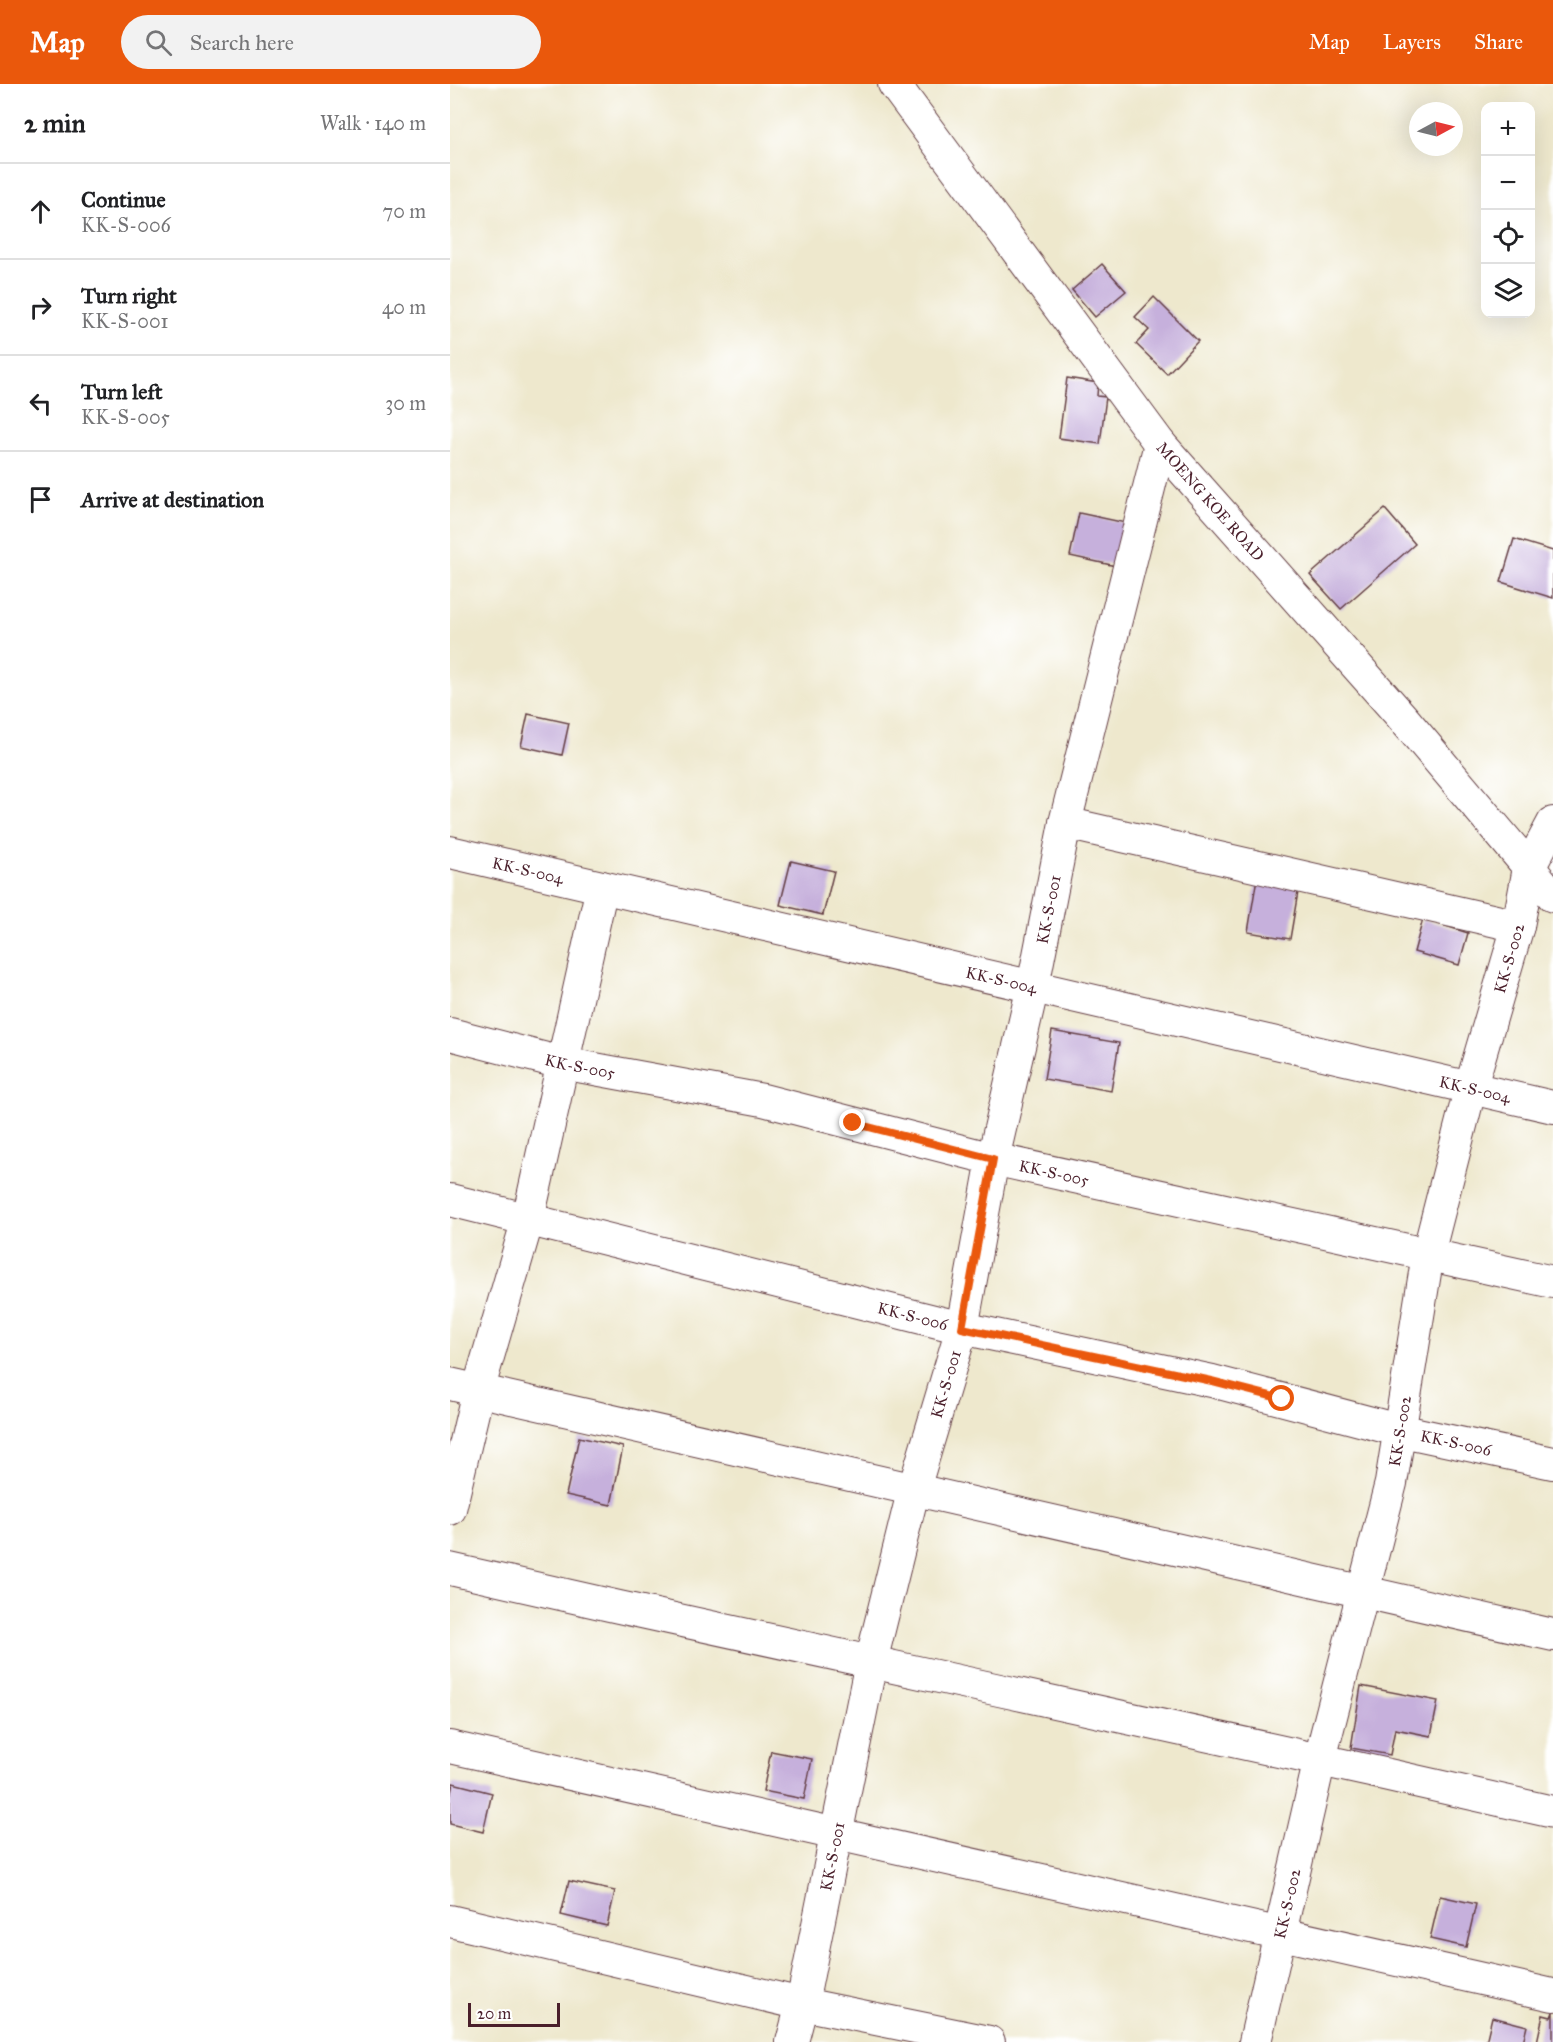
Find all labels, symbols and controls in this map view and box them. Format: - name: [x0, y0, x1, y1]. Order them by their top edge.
- search box: [121, 15, 541, 69]
- text: Map: [30, 25, 85, 60]
- icon: search: [142, 26, 175, 59]
- text: Search here: [190, 29, 294, 56]
- text: Map: [1309, 29, 1350, 55]
- text: Layers: [1383, 29, 1441, 55]
- text: Share: [1474, 29, 1523, 55]
- north arrow: [1409, 102, 1463, 156]
- map controls: [1481, 102, 1535, 318]
- button: +: [1481, 102, 1535, 156]
- text: 2 min: [24, 107, 85, 139]
- text: Walk · 140 m: [320, 111, 426, 135]
- button: −: [1481, 156, 1535, 210]
- text: Continue: [81, 186, 166, 213]
- icon: ahead: [24, 195, 57, 228]
- text: 70 m: [383, 199, 426, 223]
- button: locate: [1481, 210, 1535, 264]
- text: KK-S-006: [81, 213, 171, 237]
- button: layers: [1481, 264, 1535, 318]
- text: Turn right: [81, 282, 177, 309]
- icon: right: [24, 291, 57, 324]
- text: 40 m: [382, 295, 426, 319]
- text: KK-S-001: [81, 309, 168, 333]
- text: Turn left: [81, 378, 163, 405]
- icon: left: [24, 387, 57, 420]
- text: 30 m: [385, 391, 426, 415]
- text: KK-S-005: [81, 405, 170, 429]
- street label: MOENG KOE ROAD: [1153, 438, 1268, 565]
- icon: arrive: [24, 483, 57, 516]
- text: Arrive at destination: [81, 486, 264, 513]
- street label: KK-S-004: [490, 853, 567, 888]
- street label: KK-S-001: [1032, 873, 1064, 945]
- street label: KK-S-002: [1489, 921, 1528, 995]
- street label: KK-S-004: [964, 962, 1040, 997]
- street label: KK-S-005: [543, 1049, 617, 1082]
- street label: KK-S-004: [1437, 1072, 1514, 1107]
- route end: [839, 1109, 865, 1135]
- street label: KK-S-005: [1017, 1155, 1091, 1189]
- street label: KK-S-006: [876, 1298, 951, 1334]
- street label: KK-S-001: [926, 1348, 964, 1420]
- route start: [1268, 1385, 1294, 1411]
- street label: KK-S-002: [1384, 1394, 1415, 1468]
- street label: KK-S-006: [1419, 1426, 1494, 1459]
- street label: KK-S-001: [816, 1820, 848, 1892]
- street label: KK-S-002: [1270, 1866, 1304, 1941]
- scale bar: [468, 2000, 560, 2028]
- text: 20 m: [477, 2004, 511, 2023]

